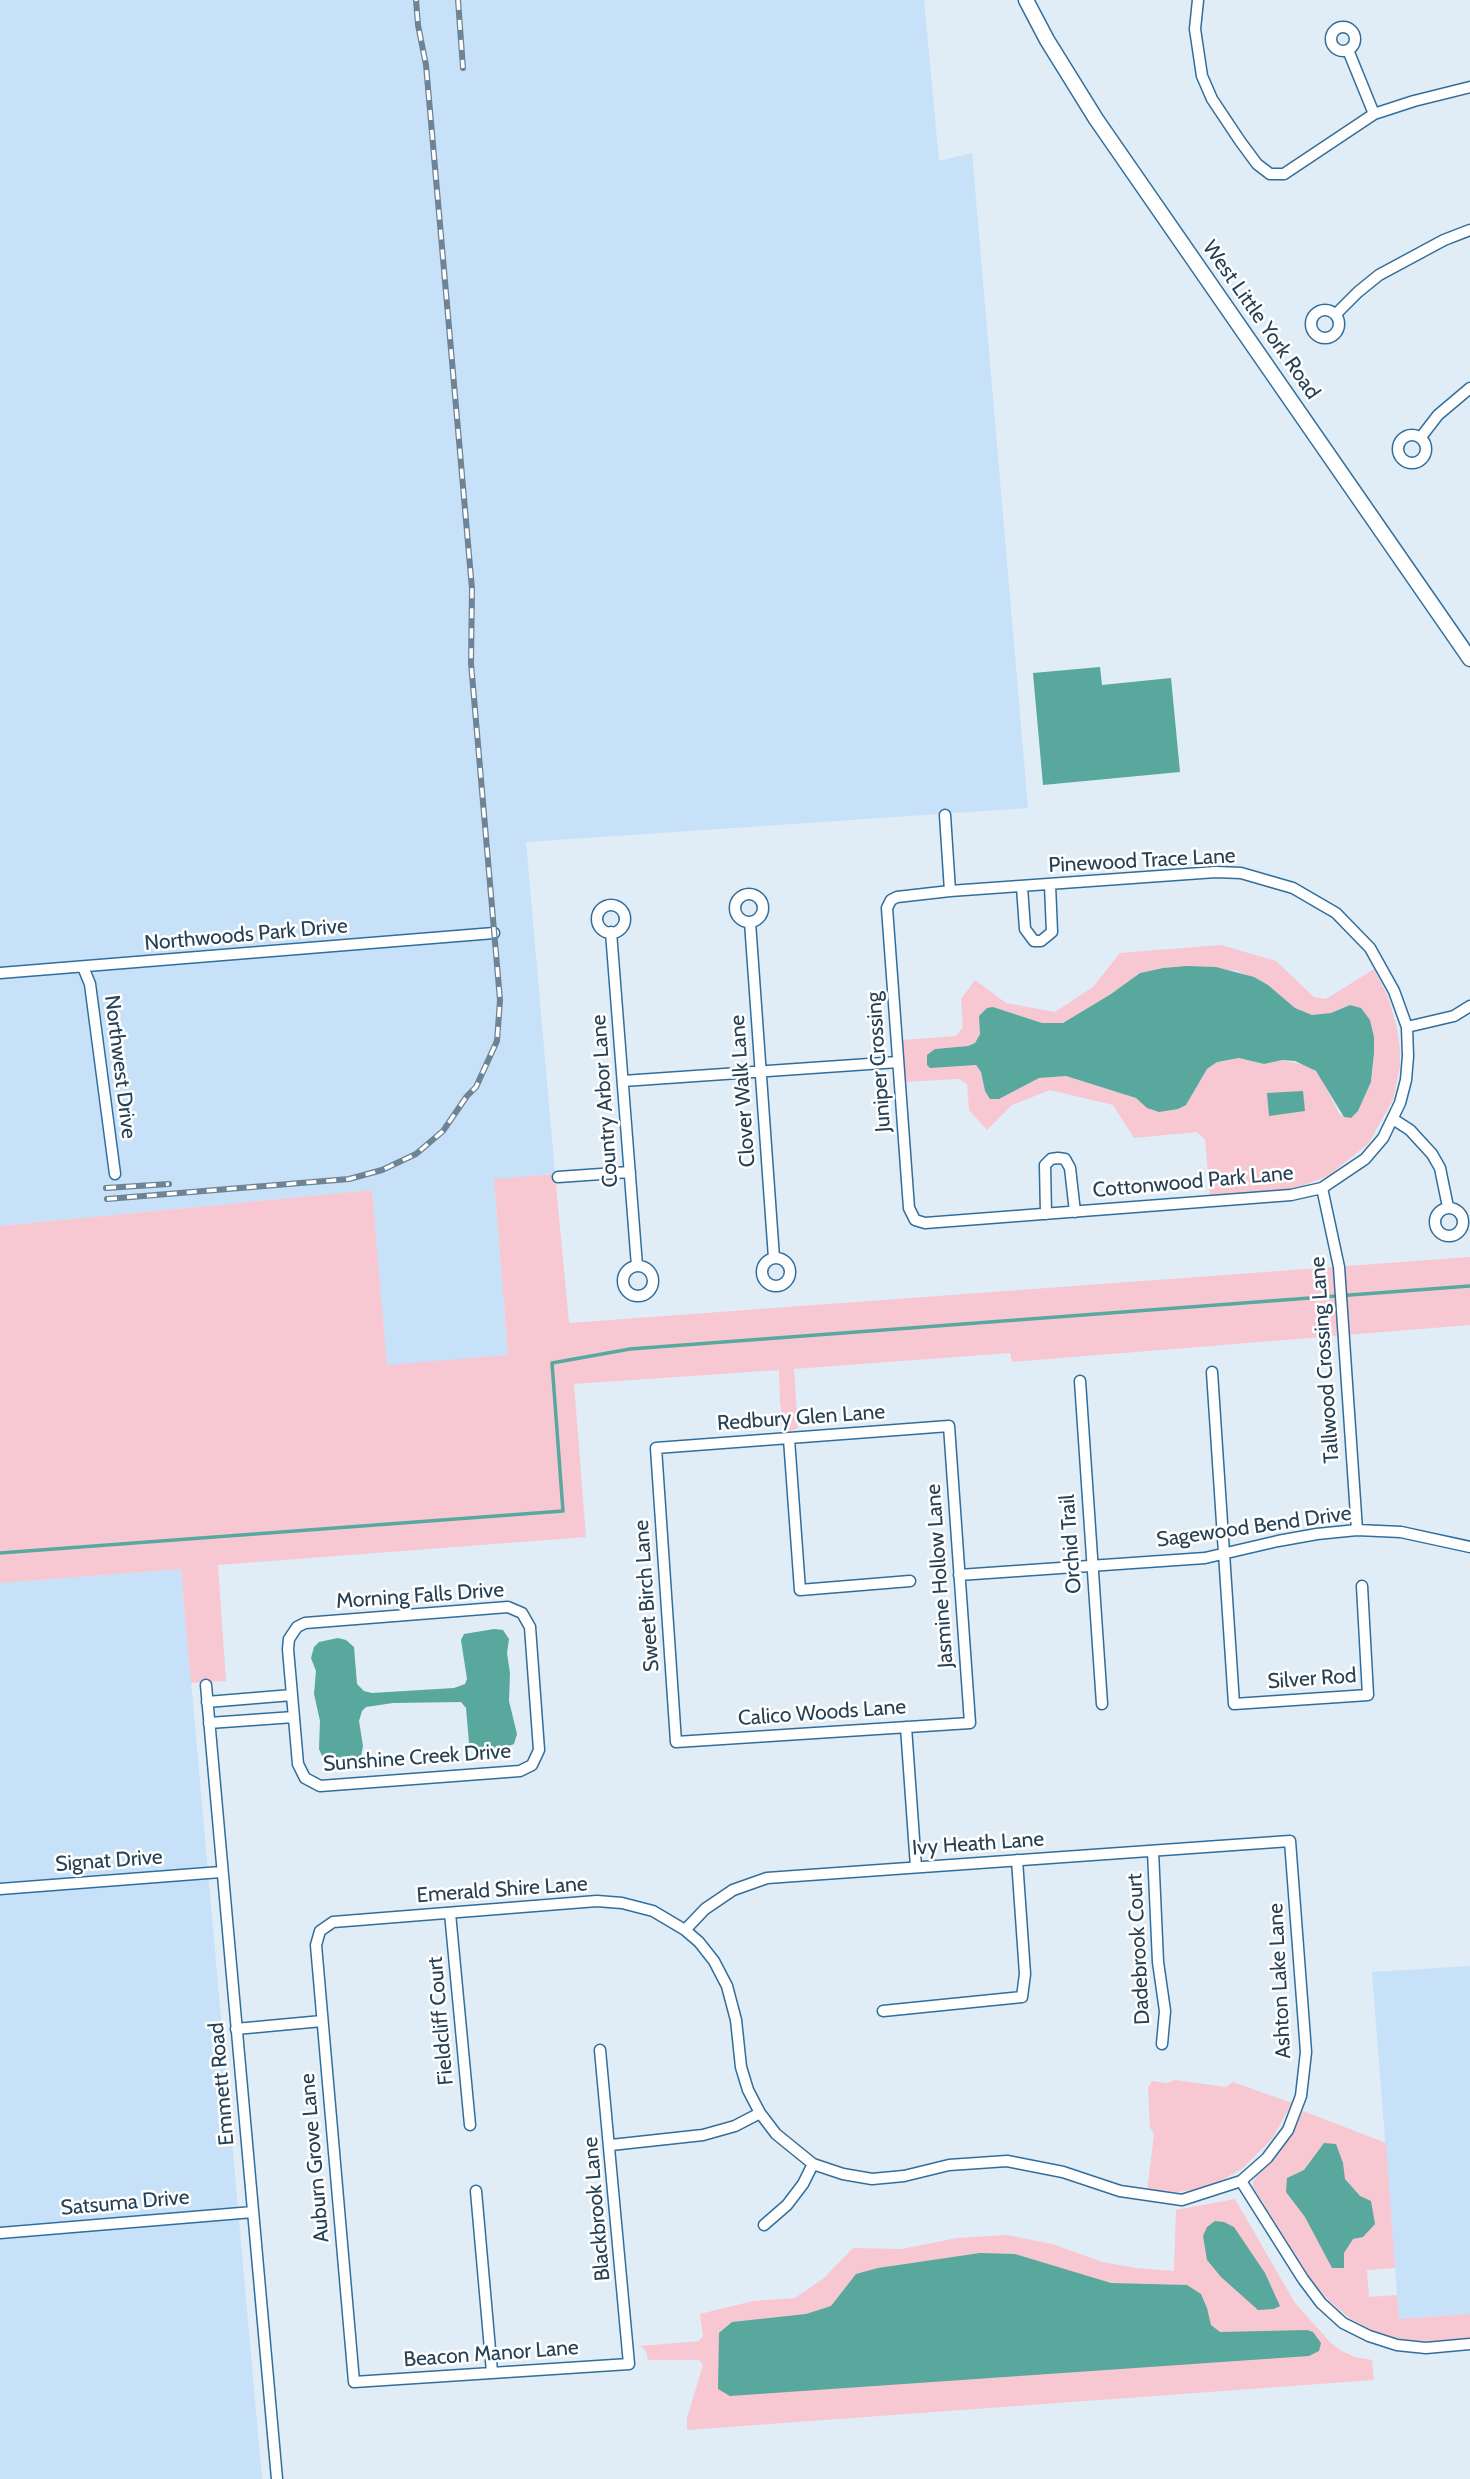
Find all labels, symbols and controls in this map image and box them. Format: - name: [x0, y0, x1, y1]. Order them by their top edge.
- street label: West Little York Road: [1197, 236, 1325, 404]
- street label: Pinewood Trace Lane: [1048, 844, 1236, 878]
- street label: Northwoods Park Drive: [143, 914, 349, 956]
- street label: Juniper Crossing: [862, 991, 896, 1133]
- street label: Northwest Drive: [99, 994, 141, 1140]
- street label: Country Arbor Lane: [586, 1014, 624, 1188]
- street label: Clover Walk Lane: [725, 1014, 761, 1168]
- street label: Cottonwood Park Lane: [1092, 1161, 1294, 1203]
- street label: Tallwood Crossing Lane: [1305, 1256, 1345, 1464]
- street label: Redbury Glen Lane: [716, 1400, 886, 1436]
- street label: Jasmine Hollow Lane: [921, 1483, 959, 1669]
- street label: Orchid Trail: [1055, 1494, 1087, 1594]
- street label: Sagewood Bend Drive: [1155, 1501, 1353, 1553]
- street label: Sweet Birch Lane: [629, 1519, 665, 1673]
- street label: Morning Falls Drive: [335, 1578, 505, 1614]
- street label: Silver Rod: [1267, 1663, 1357, 1695]
- street label: Calico Woods Lane: [737, 1695, 907, 1731]
- street label: Sunshine Creek Drive: [322, 1739, 512, 1777]
- street label: Ivy Heath Lane: [911, 1827, 1045, 1861]
- street label: Signat Drive: [54, 1845, 164, 1877]
- street label: Emerald Shire Lane: [416, 1871, 588, 1909]
- street label: Dadebrook Court: [1122, 1873, 1156, 2025]
- street label: Ashton Lake Lane: [1263, 1902, 1297, 2060]
- street label: Fieldcliff Court: [423, 1956, 459, 2086]
- street label: Emmett Road: [204, 2021, 240, 2147]
- street label: Auburn Grove Lane: [295, 2072, 335, 2244]
- street label: Blackbrook Lane: [578, 2136, 616, 2282]
- street label: Satsuma Drive: [60, 2185, 190, 2221]
- street label: Beacon Manor Lane: [403, 2335, 579, 2373]

